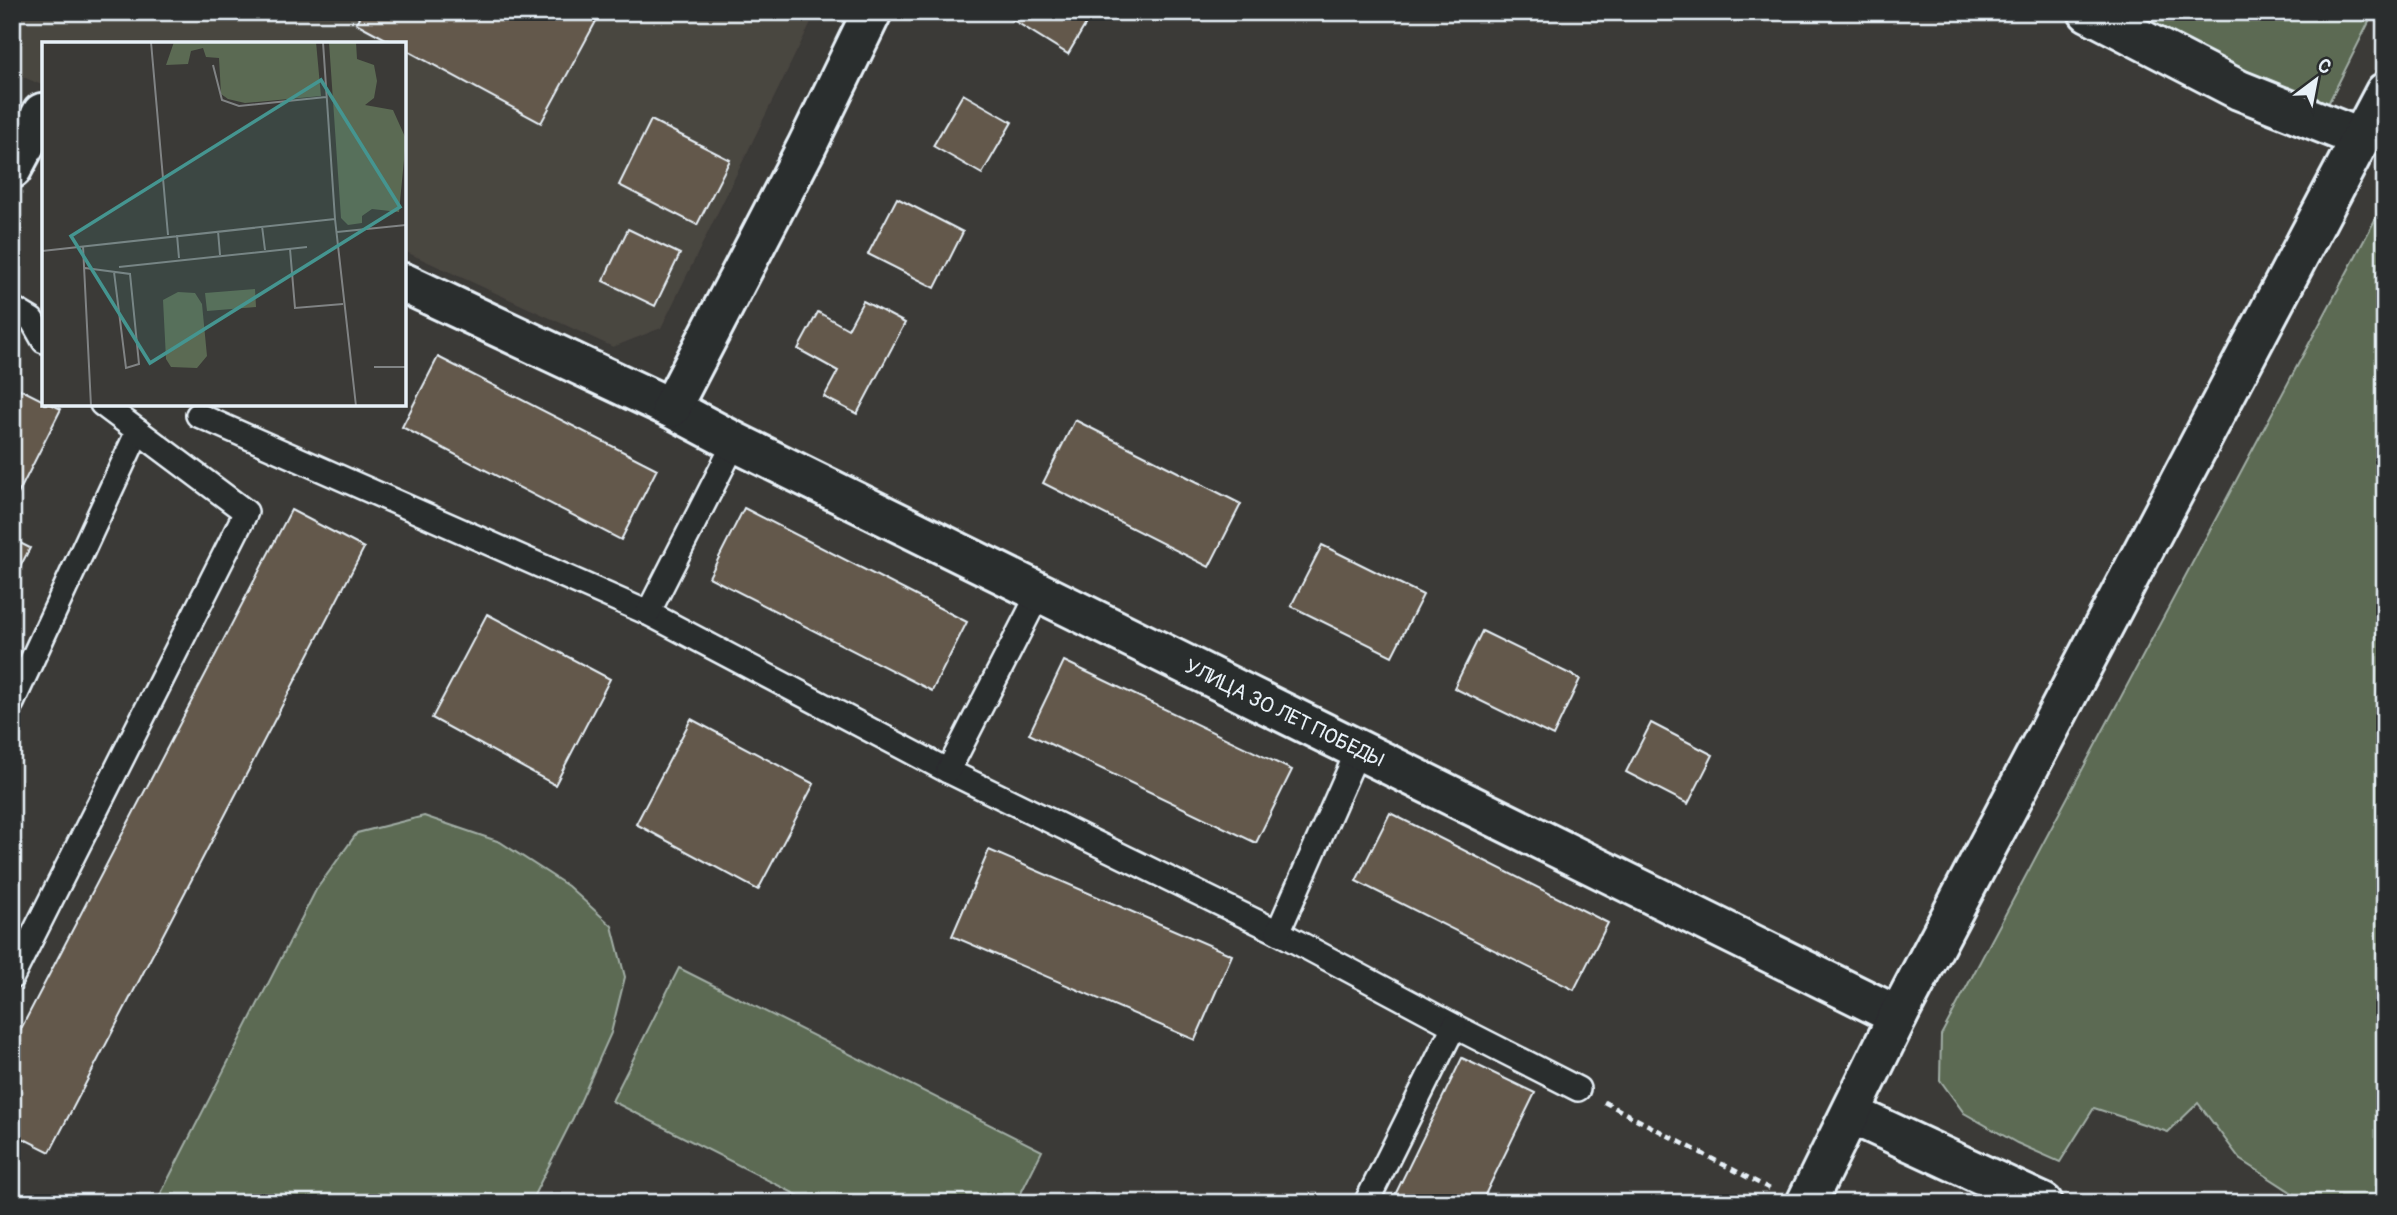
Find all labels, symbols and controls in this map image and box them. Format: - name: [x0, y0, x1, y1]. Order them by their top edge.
- inset map: [42, 42, 406, 406]
- north arrow: [2282, 46, 2352, 116]
- text: С: [2313, 53, 2336, 80]
- street label: УЛИЦА 30 ЛЕТ ПОБЕДЫ: [1180, 653, 1388, 774]

